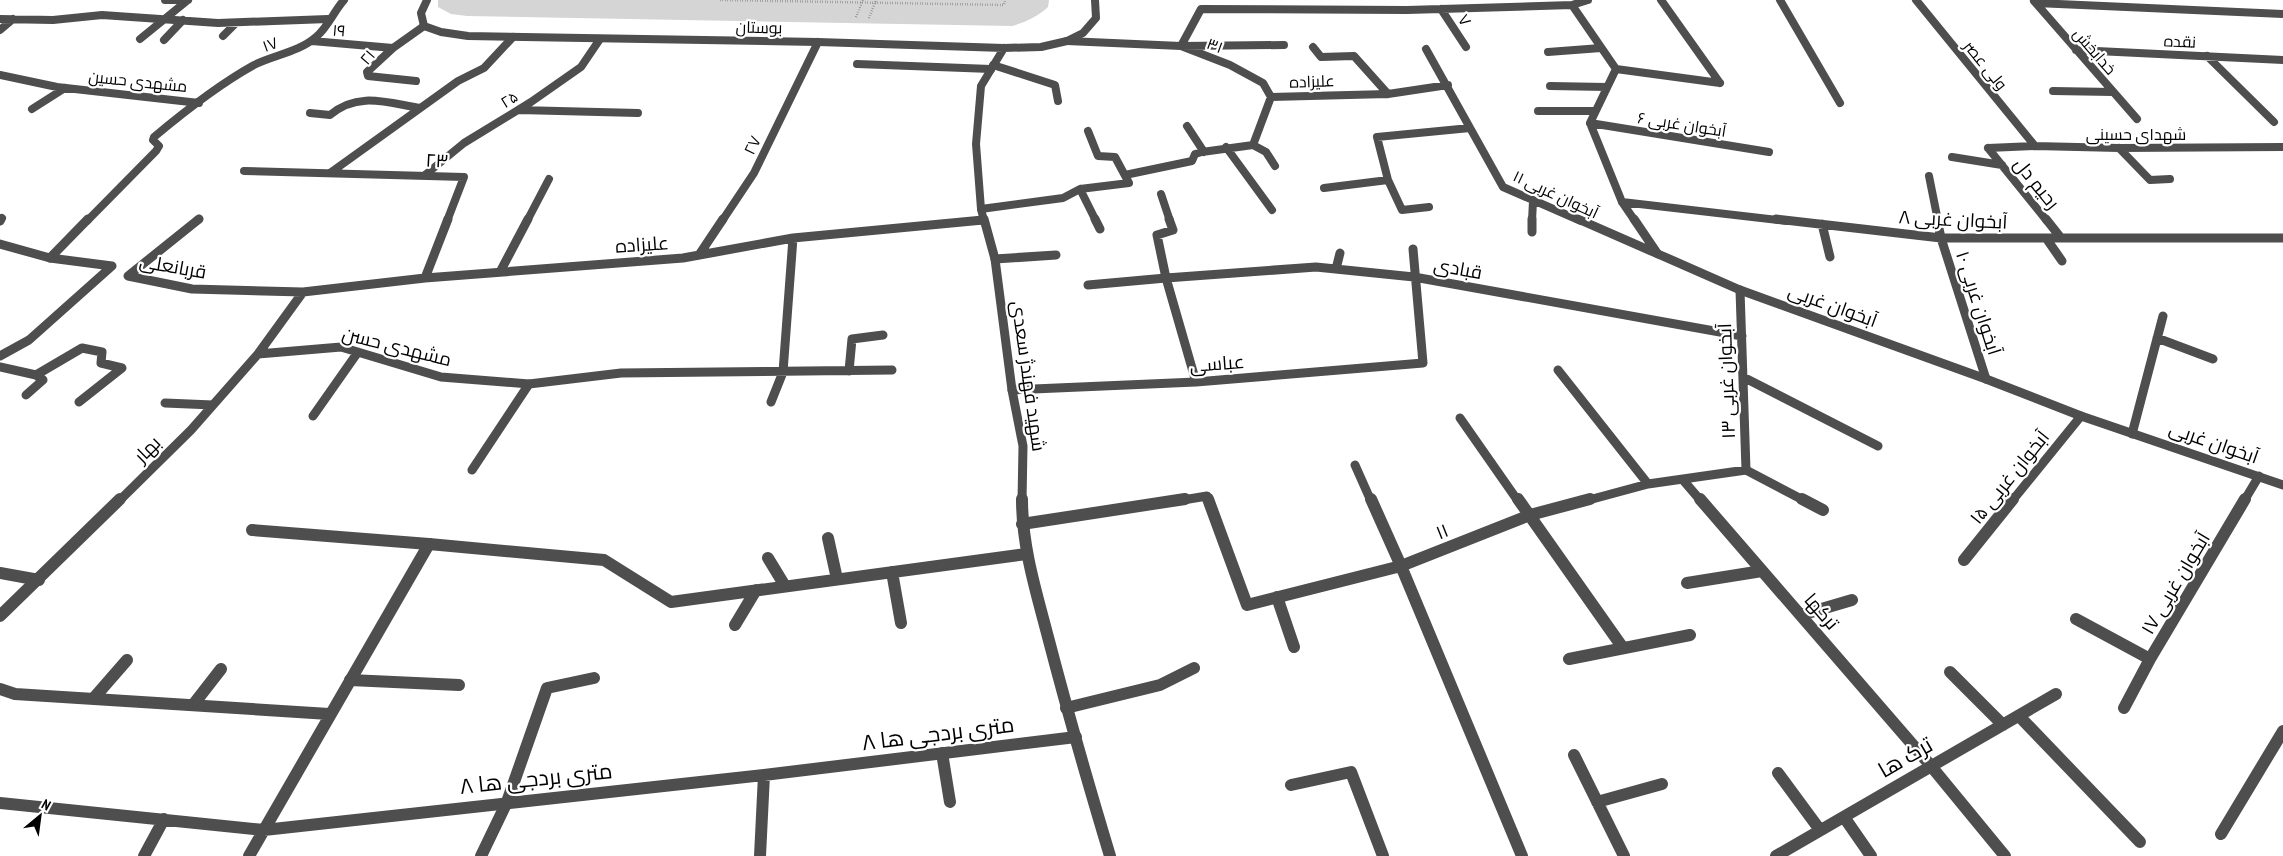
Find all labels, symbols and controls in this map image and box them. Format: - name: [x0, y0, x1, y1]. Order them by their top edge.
- street label: ۷: [1454, 10, 1476, 30]
- street label: بوستان: [735, 17, 783, 38]
- street label: ۱۹: [332, 19, 346, 41]
- street label: خدابخش: [2068, 23, 2121, 79]
- street label: نقده: [2163, 30, 2197, 52]
- street label: ۱۷: [260, 32, 280, 56]
- street label: ۳۱: [1204, 33, 1226, 57]
- street label: ولی عصر: [1959, 35, 2012, 94]
- street label: ۲۱: [355, 45, 379, 69]
- street label: مشهدی حسین: [87, 66, 188, 97]
- street label: علیزاده: [1289, 70, 1335, 92]
- street label: ۲۵: [496, 86, 522, 112]
- street label: آبخوان غربی ۶: [1636, 107, 1728, 142]
- street label: شهدای حسینی: [2086, 124, 2186, 145]
- street label: ۲۷: [739, 132, 765, 158]
- street label: ۲۳: [425, 147, 449, 173]
- street label: رحیم دل: [2007, 152, 2065, 215]
- street label: آبخوان غربی ۱۱: [1510, 166, 1602, 224]
- street label: آبخوان غربی ۸: [1898, 204, 2008, 234]
- street label: علیزاده: [614, 230, 670, 258]
- street label: قربانعلی: [138, 248, 208, 284]
- street label: آبخوان غربی ۱۰: [1951, 248, 2007, 358]
- street label: قبادی: [1432, 252, 1484, 284]
- street label: آبخوان غربی: [1785, 278, 1881, 332]
- street label: شهید فهندژ سعدی: [1007, 299, 1051, 453]
- street label: مشهدی حسن: [340, 321, 454, 371]
- street label: آبخوان غربی ۱۳: [1712, 323, 1740, 439]
- street label: عباسی: [1189, 349, 1245, 377]
- street label: آبخوان غربی: [2166, 415, 2262, 469]
- street label: آبخوان غربی ۱۵: [1964, 425, 2054, 529]
- street label: بهار: [128, 431, 165, 468]
- street label: ۱۱: [1432, 518, 1452, 544]
- street label: آبخوان غربی ۱۷: [2135, 528, 2215, 638]
- street label: ترکها: [1800, 588, 1844, 634]
- street label: ۸ متری بردجی ها: [860, 710, 1016, 756]
- street label: ترک ها: [1873, 730, 1937, 784]
- street label: ۸ متری بردجی ها: [458, 756, 614, 800]
- north arrow: [15, 791, 65, 841]
- text: N: [39, 795, 54, 814]

